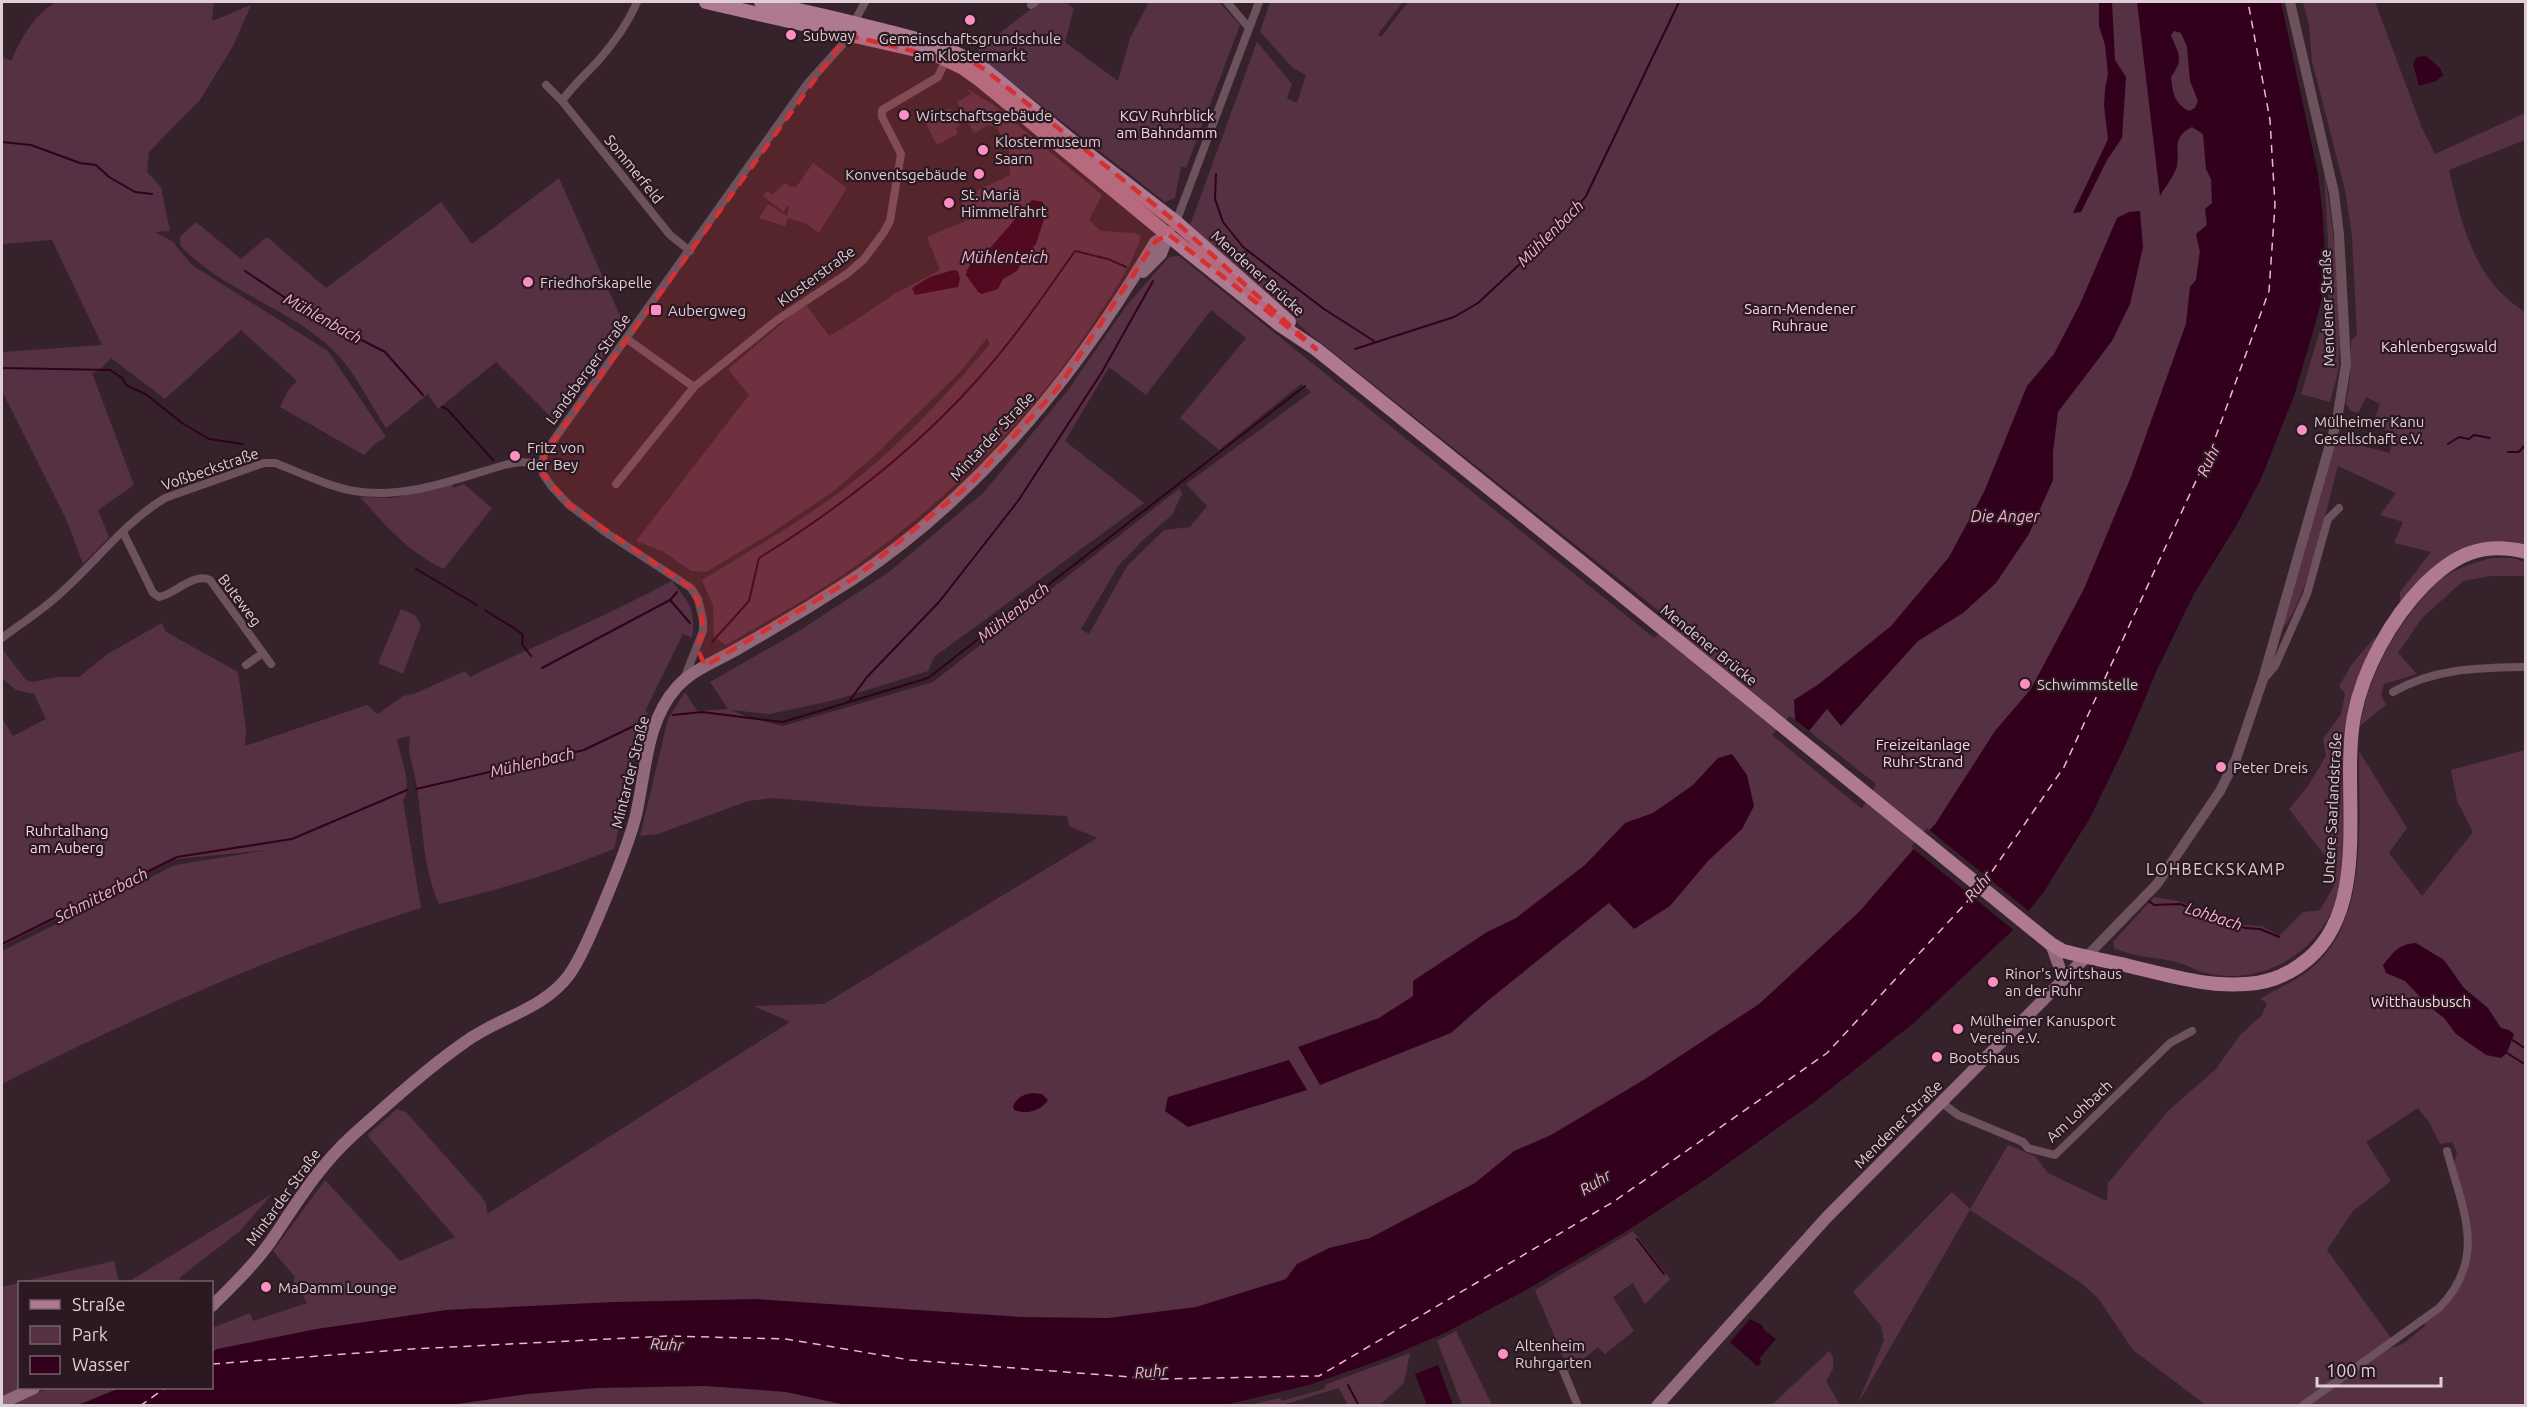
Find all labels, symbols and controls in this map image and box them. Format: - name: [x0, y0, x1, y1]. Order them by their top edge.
- marker: Gemeinschaftsgrundschule am Klostermarkt: [963, 13, 977, 27]
- place label: Subway: [803, 27, 855, 44]
- marker: Subway: [784, 28, 798, 42]
- place label: Gemeinschaftsgrundschule am Klostermarkt: [879, 30, 1061, 64]
- place label: Wirtschaftsgebäude: [916, 107, 1052, 124]
- park label: KGV Ruhrblick am Bahndamm: [1117, 107, 1217, 141]
- marker: Wirtschaftsgebäude: [897, 108, 911, 122]
- street label: Sommerfeld: [601, 131, 667, 207]
- place label: Klostermuseum Saarn: [995, 133, 1101, 167]
- marker: Klostermuseum Saarn: [976, 143, 990, 157]
- place label: Konventsgebäude: [845, 166, 967, 183]
- marker: Konventsgebäude: [972, 167, 986, 181]
- place label: St. Mariä Himmelfahrt: [961, 186, 1047, 220]
- marker: St. Mariä Himmelfahrt: [942, 196, 956, 210]
- water label: Mühlenbach: [1513, 196, 1587, 270]
- street label: Mendener Brücke: [1208, 227, 1308, 319]
- street label: Klosterstraße: [774, 242, 858, 310]
- water label: Mühlenteich: [961, 248, 1049, 266]
- street label: Mendener Straße: [2316, 249, 2338, 367]
- place label: Friedhofskapelle: [540, 274, 652, 291]
- marker: Friedhofskapelle: [521, 275, 535, 289]
- water label: Mühlenbach: [281, 289, 365, 347]
- park label: Saarn-Mendener Ruhraue: [1744, 300, 1856, 334]
- place label: Aubergweg: [668, 302, 746, 319]
- marker: Aubergweg: [649, 303, 663, 317]
- street label: Landsberger Straße: [542, 310, 634, 428]
- park label: Kahlenbergswald: [2381, 338, 2497, 355]
- street label: Mintarder Straße: [947, 388, 1037, 484]
- place label: Mülheimer Kanu Gesellschaft e.V.: [2314, 413, 2424, 447]
- marker: Mülheimer Kanu Gesellschaft e.V.: [2295, 423, 2309, 437]
- place label: Fritz von der Bey: [527, 439, 585, 473]
- water label: Ruhr: [2193, 440, 2224, 479]
- street label: Voßbeckstraße: [159, 444, 261, 494]
- marker: Fritz von der Bey: [508, 449, 522, 463]
- water label: Die Anger: [1970, 507, 2040, 525]
- street label: Buteweg: [215, 571, 265, 629]
- water label: Mühlenbach: [974, 578, 1052, 646]
- street label: Mendener Brücke: [1657, 601, 1761, 689]
- place label: Schwimmstelle: [2037, 676, 2138, 693]
- marker: Schwimmstelle: [2018, 677, 2032, 691]
- street label: Mintarder Straße: [608, 714, 652, 830]
- street label: Untere Saarlandstraße: [2320, 732, 2344, 884]
- park label: Freizeitanlage Ruhr-Strand: [1876, 736, 1970, 770]
- water label: Mühlenbach: [488, 744, 576, 780]
- place label: Peter Dreis: [2233, 759, 2308, 776]
- marker: Peter Dreis: [2214, 760, 2228, 774]
- park label: Ruhrtalhang am Auberg: [25, 822, 109, 856]
- district label: LOHBECKSKAMP: [2146, 860, 2286, 878]
- water label: Schmitterbach: [51, 864, 151, 927]
- water label: Ruhr: [1960, 867, 1996, 905]
- water label: Lohbach: [2183, 898, 2245, 934]
- place label: Rinor's Wirtshaus an der Ruhr: [2005, 965, 2122, 999]
- marker: Rinor's Wirtshaus an der Ruhr: [1986, 975, 2000, 989]
- park label: Witthausbusch: [2371, 993, 2471, 1010]
- place label: Mülheimer Kanusport Verein e.V.: [1970, 1012, 2116, 1046]
- marker: Mülheimer Kanusport Verein e.V.: [1951, 1022, 1965, 1036]
- place label: Bootshaus: [1949, 1049, 2020, 1066]
- marker: Bootshaus: [1930, 1050, 1944, 1064]
- street label: Mendener Straße: [1850, 1076, 1946, 1172]
- street label: Am Lohbach: [2043, 1076, 2115, 1146]
- street label: Mintarder Straße: [242, 1145, 324, 1249]
- water label: Ruhr: [1576, 1165, 1615, 1198]
- place label: MaDamm Lounge: [278, 1279, 397, 1296]
- marker: MaDamm Lounge: [259, 1280, 273, 1294]
- legend: [18, 1281, 213, 1389]
- text: Straße: [72, 1294, 125, 1314]
- text: Park: [72, 1324, 108, 1344]
- water label: Ruhr: [650, 1334, 685, 1354]
- place label: Altenheim Ruhrgarten: [1515, 1337, 1592, 1371]
- marker: Altenheim Ruhrgarten: [1496, 1347, 1510, 1361]
- scale bar: [2317, 1350, 2442, 1388]
- text: Wasser: [72, 1354, 130, 1374]
- text: 100 m: [2326, 1360, 2376, 1380]
- water label: Ruhr: [1134, 1361, 1169, 1381]

